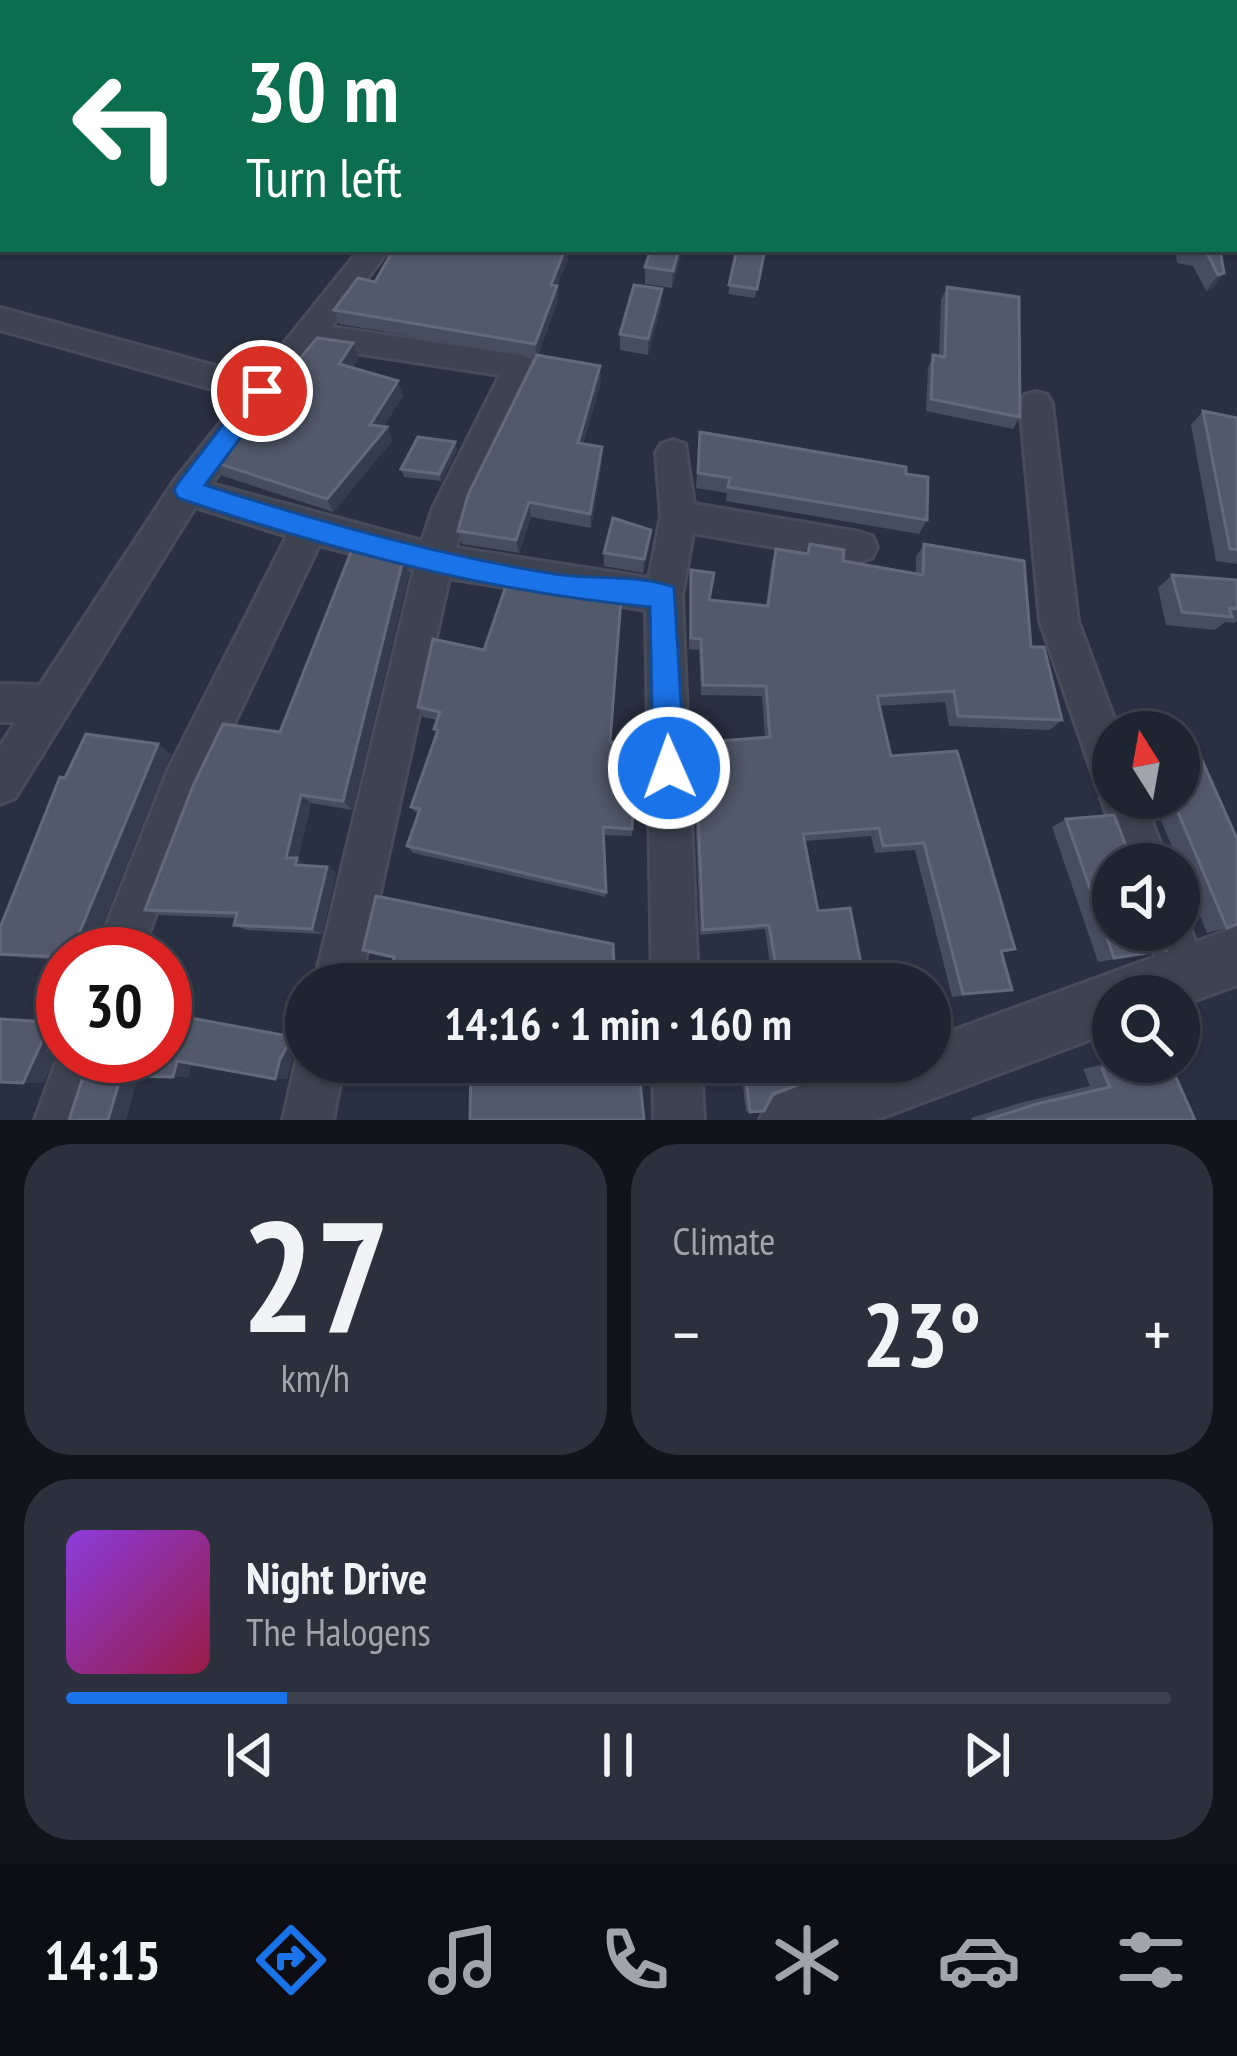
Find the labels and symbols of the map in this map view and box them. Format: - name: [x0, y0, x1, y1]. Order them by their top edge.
- pin: [211, 340, 313, 442]
- position arrow: [606, 705, 732, 831]
- north arrow: [1092, 711, 1200, 819]
- speed limit sign: 30: [36, 927, 192, 1083]

